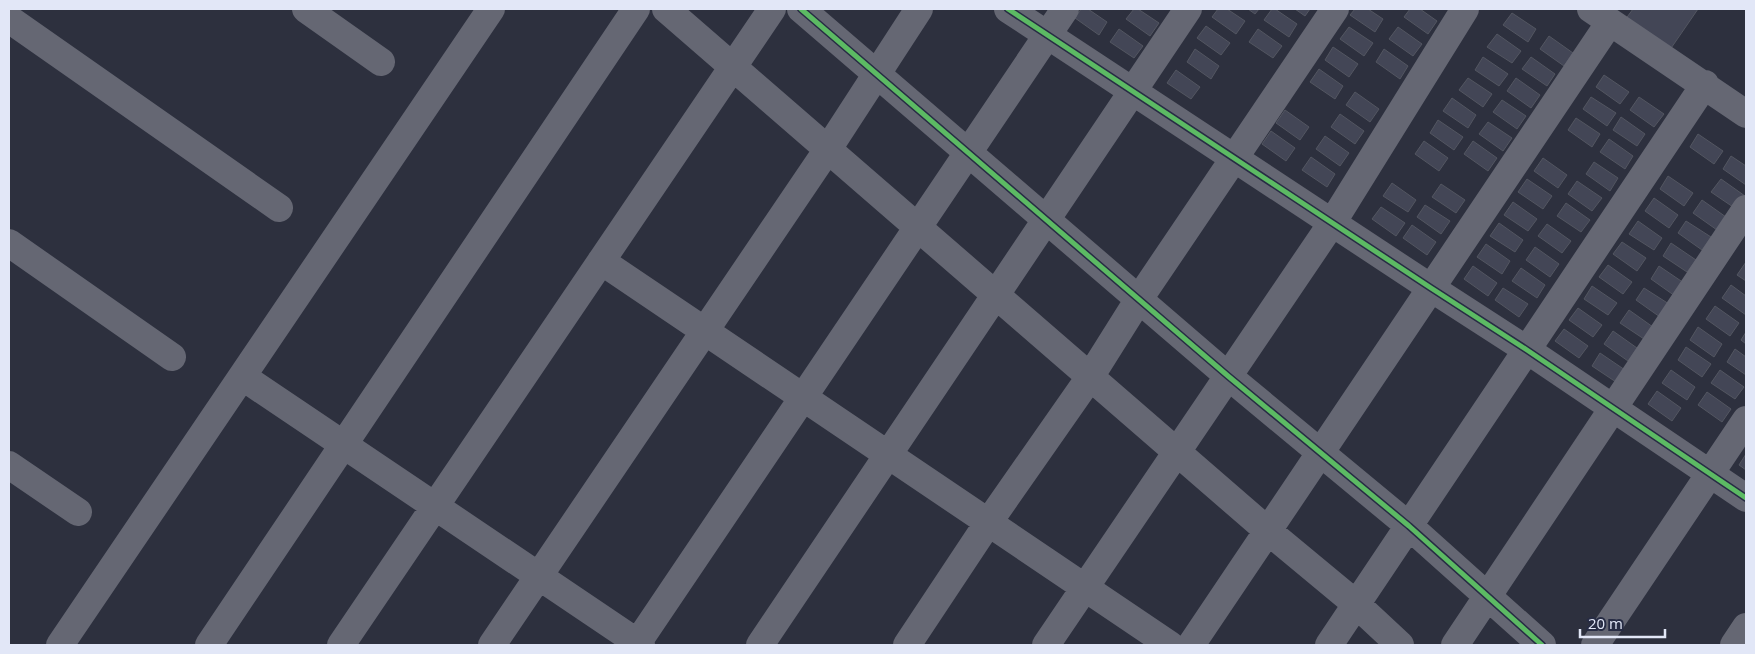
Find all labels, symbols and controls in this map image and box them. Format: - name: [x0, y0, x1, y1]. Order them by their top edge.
- scale bar: [1580, 606, 1665, 638]
- text: 20 m: [1588, 613, 1623, 633]

